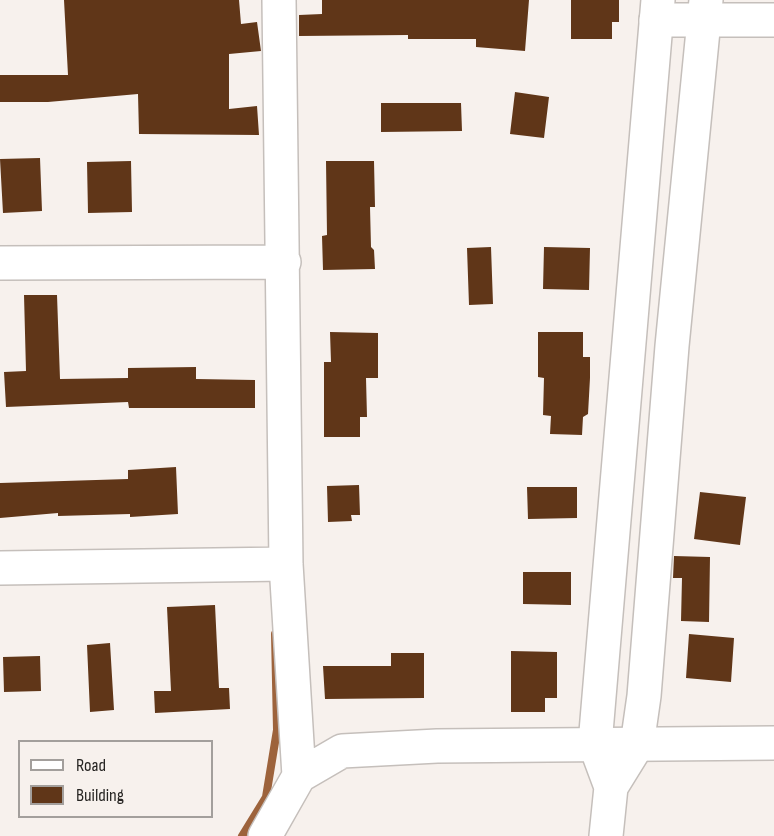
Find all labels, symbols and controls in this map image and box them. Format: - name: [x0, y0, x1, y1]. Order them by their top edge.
- legend: [18, 740, 213, 818]
- text: Road: [76, 755, 106, 776]
- text: Building: [76, 785, 124, 806]

